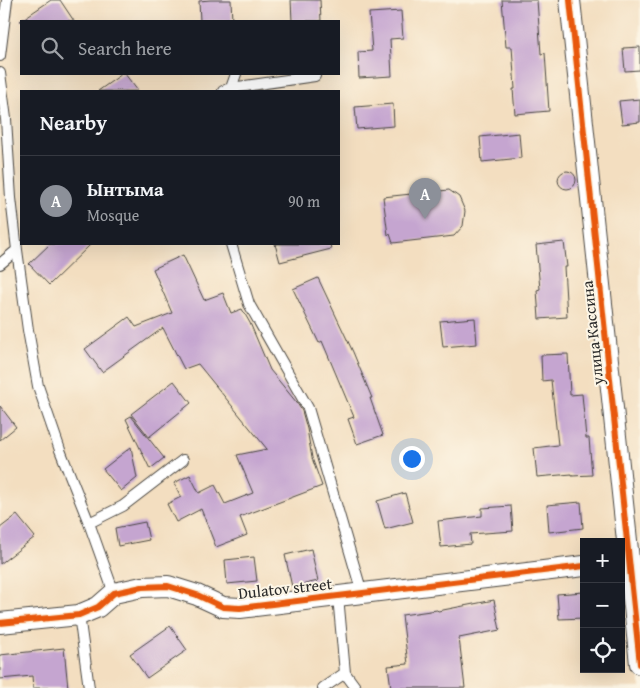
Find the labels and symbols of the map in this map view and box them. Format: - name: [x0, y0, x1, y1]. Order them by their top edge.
- pin: A: [409, 178, 441, 219]
- street label: улица Кассина: [575, 279, 610, 387]
- your location: [399, 446, 425, 472]
- street label: Dulatov street: [237, 571, 334, 605]

